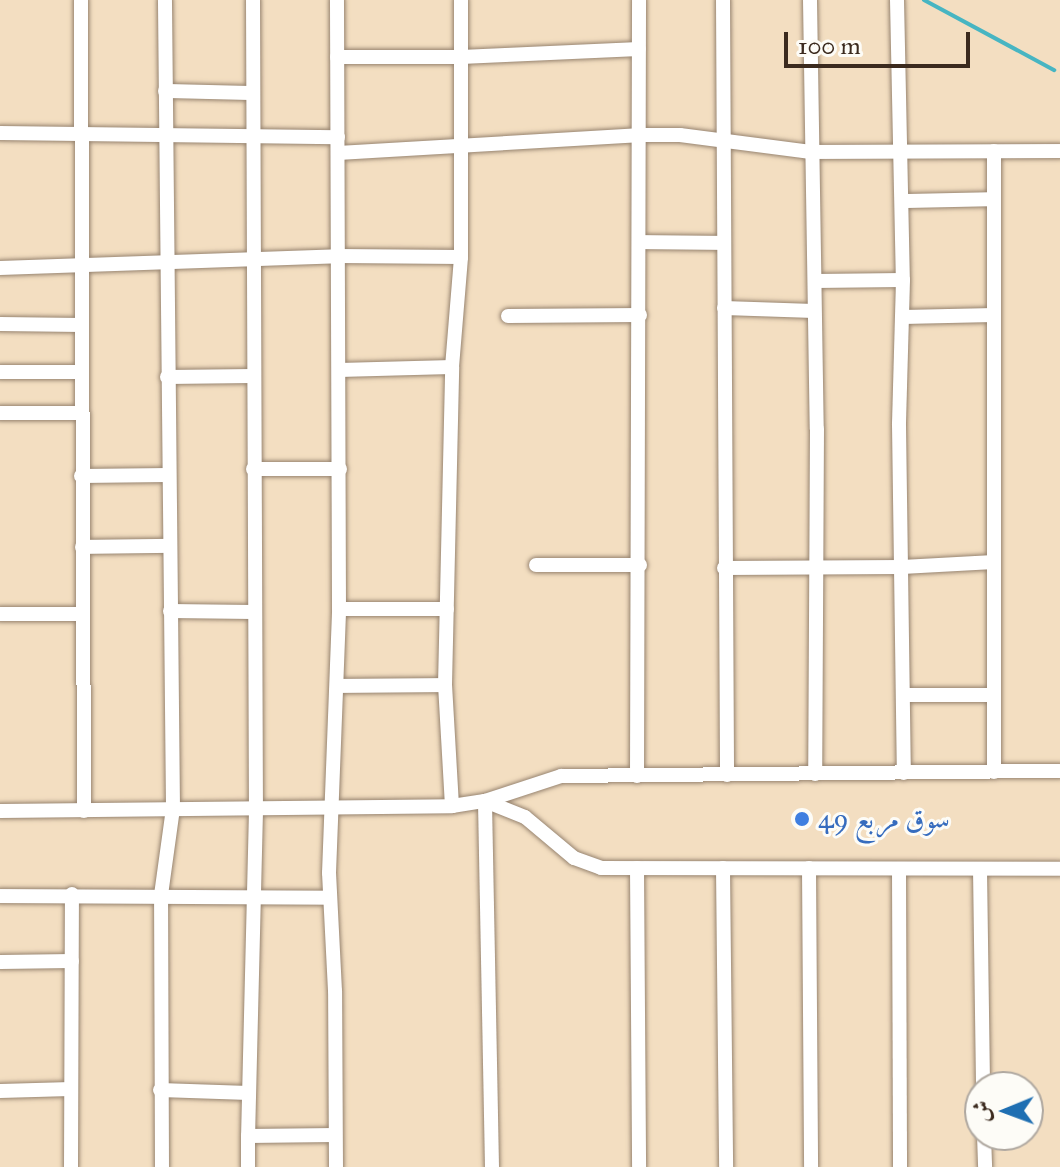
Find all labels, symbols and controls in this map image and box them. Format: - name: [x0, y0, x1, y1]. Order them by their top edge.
- scale bar: [788, 16, 974, 66]
- text: 100 m: [798, 31, 861, 61]
- place label: سوق مربع 49: [818, 802, 950, 836]
- marker: سوق مربع 49: [793, 810, 811, 828]
- north arrow: [964, 1071, 1044, 1151]
- text: ش: [968, 1100, 995, 1123]

